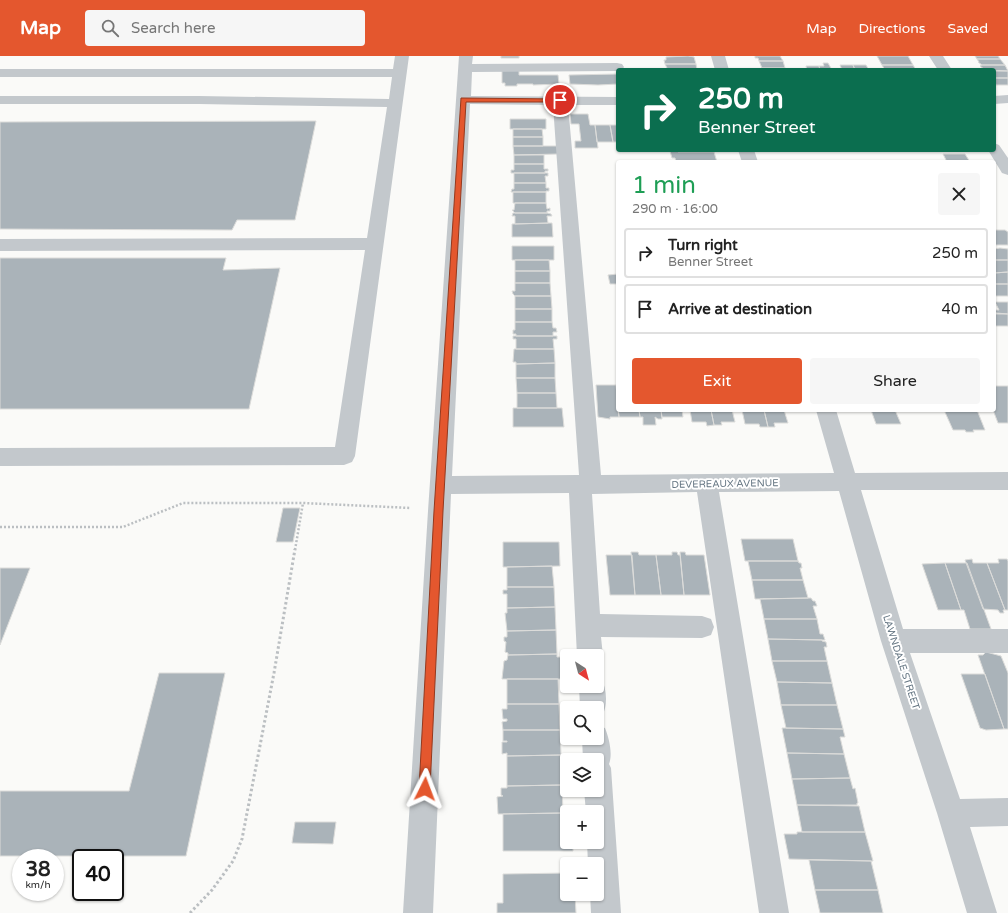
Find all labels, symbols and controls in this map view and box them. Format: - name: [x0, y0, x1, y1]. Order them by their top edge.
- search box: [85, 10, 365, 46]
- text: Map: [20, 17, 61, 39]
- icon: search: [99, 17, 121, 39]
- text: Search here: [131, 19, 215, 37]
- text: Map: [806, 20, 837, 37]
- text: Directions: [859, 20, 926, 37]
- text: Saved: [948, 20, 988, 37]
- text: 250 m: [698, 82, 784, 116]
- pin: [543, 83, 577, 117]
- icon: right: [632, 84, 684, 136]
- icon: arrive: [549, 89, 571, 111]
- text: Benner Street: [698, 116, 816, 138]
- text: 1 min: [632, 171, 696, 200]
- button: close: [938, 173, 980, 215]
- text: 290 m · 16:00: [632, 201, 718, 217]
- text: Turn right: [668, 236, 738, 254]
- icon: right: [634, 242, 656, 264]
- text: 250 m: [932, 244, 978, 262]
- text: Benner Street: [668, 254, 753, 270]
- icon: arrive: [634, 298, 656, 320]
- text: Arrive at destination: [668, 300, 812, 318]
- text: 40 m: [941, 300, 978, 318]
- button: Exit: [632, 358, 802, 404]
- button: Share: [810, 358, 980, 404]
- street label: DEVEREAUX AVENUE: [671, 477, 779, 491]
- street label: LAWNDALE STREET: [880, 614, 922, 711]
- north arrow: [560, 649, 604, 693]
- map controls: [560, 649, 604, 901]
- button: search: [560, 701, 604, 745]
- button: layers: [560, 753, 604, 797]
- position arrow: [404, 768, 446, 810]
- button: +: [560, 805, 604, 849]
- speed limit sign: 40: [72, 849, 124, 901]
- button: −: [560, 857, 604, 901]
- text: 38: [25, 858, 51, 882]
- text: km/h: [25, 879, 51, 891]

